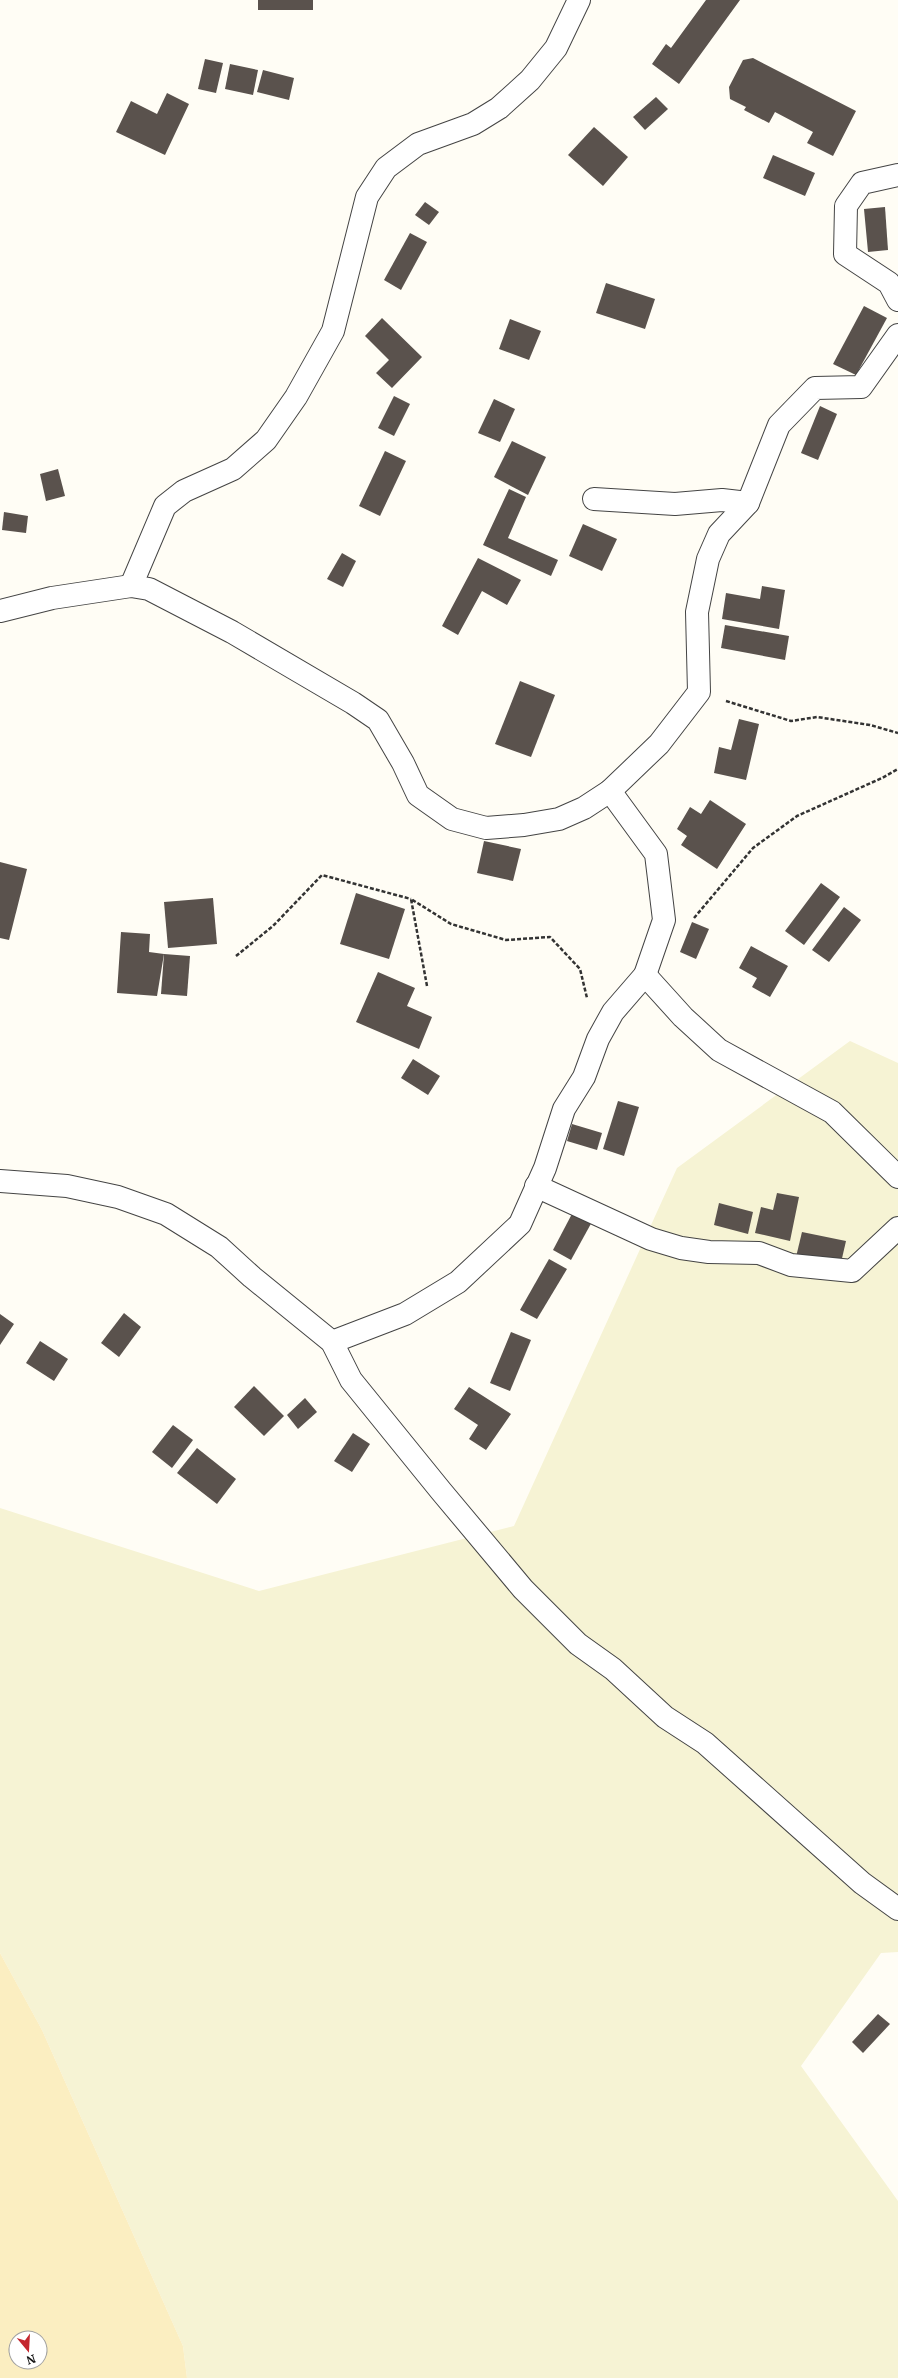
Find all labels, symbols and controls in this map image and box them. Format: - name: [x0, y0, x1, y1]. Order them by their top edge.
- north arrow: [8, 2330, 48, 2370]
- text: N: [25, 2352, 37, 2368]

